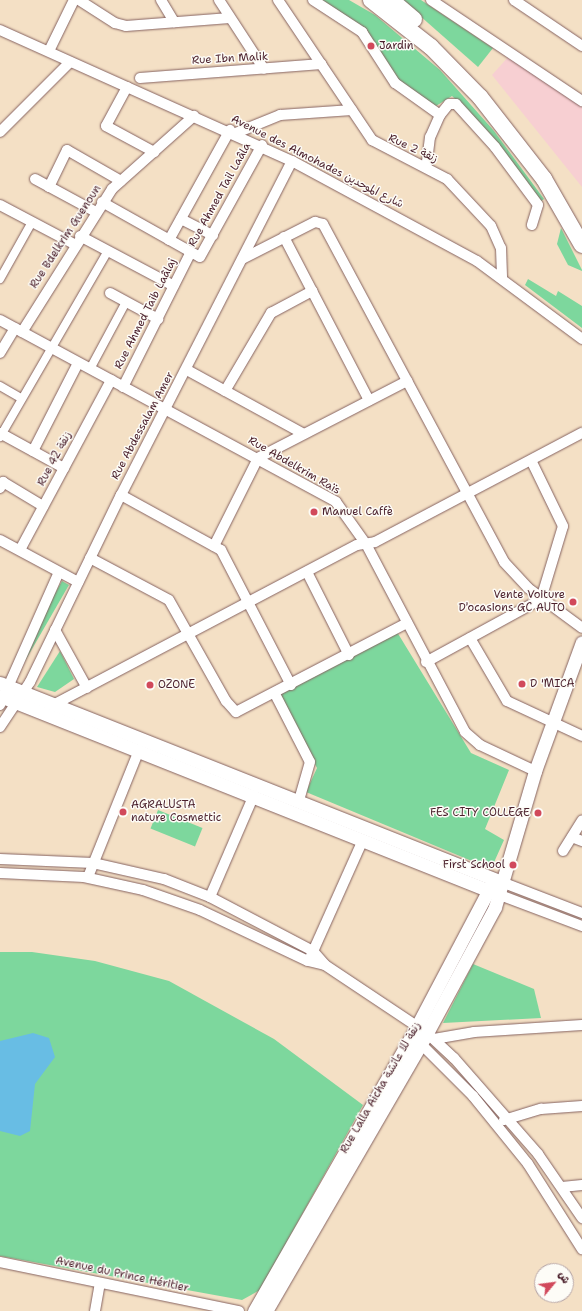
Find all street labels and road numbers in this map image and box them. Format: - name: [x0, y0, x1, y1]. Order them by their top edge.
- street label: Rue Ibn Malik: [191, 50, 269, 68]
- street label: Avenue des Almohades شارع الموحدين: [229, 113, 405, 211]
- street label: Rue 2 زنقة: [386, 132, 440, 166]
- street label: Rue Ahmed Tail Laâla: [186, 141, 254, 249]
- street label: Rue Bdelkrim Guenoun: [28, 183, 104, 291]
- street label: Rue Ahmed Taib Laâlaj: [112, 256, 180, 372]
- street label: Rue Abdessalam Amer: [109, 370, 177, 482]
- street label: Rue 42 زنقة: [35, 429, 75, 489]
- street label: Rue Abdelkrim Raïs: [246, 434, 342, 498]
- street label: Rue Lalla Aicha زنقة للا عائشة: [338, 1020, 424, 1156]
- street label: Avenue du Prince Héritier: [54, 1254, 190, 1296]

